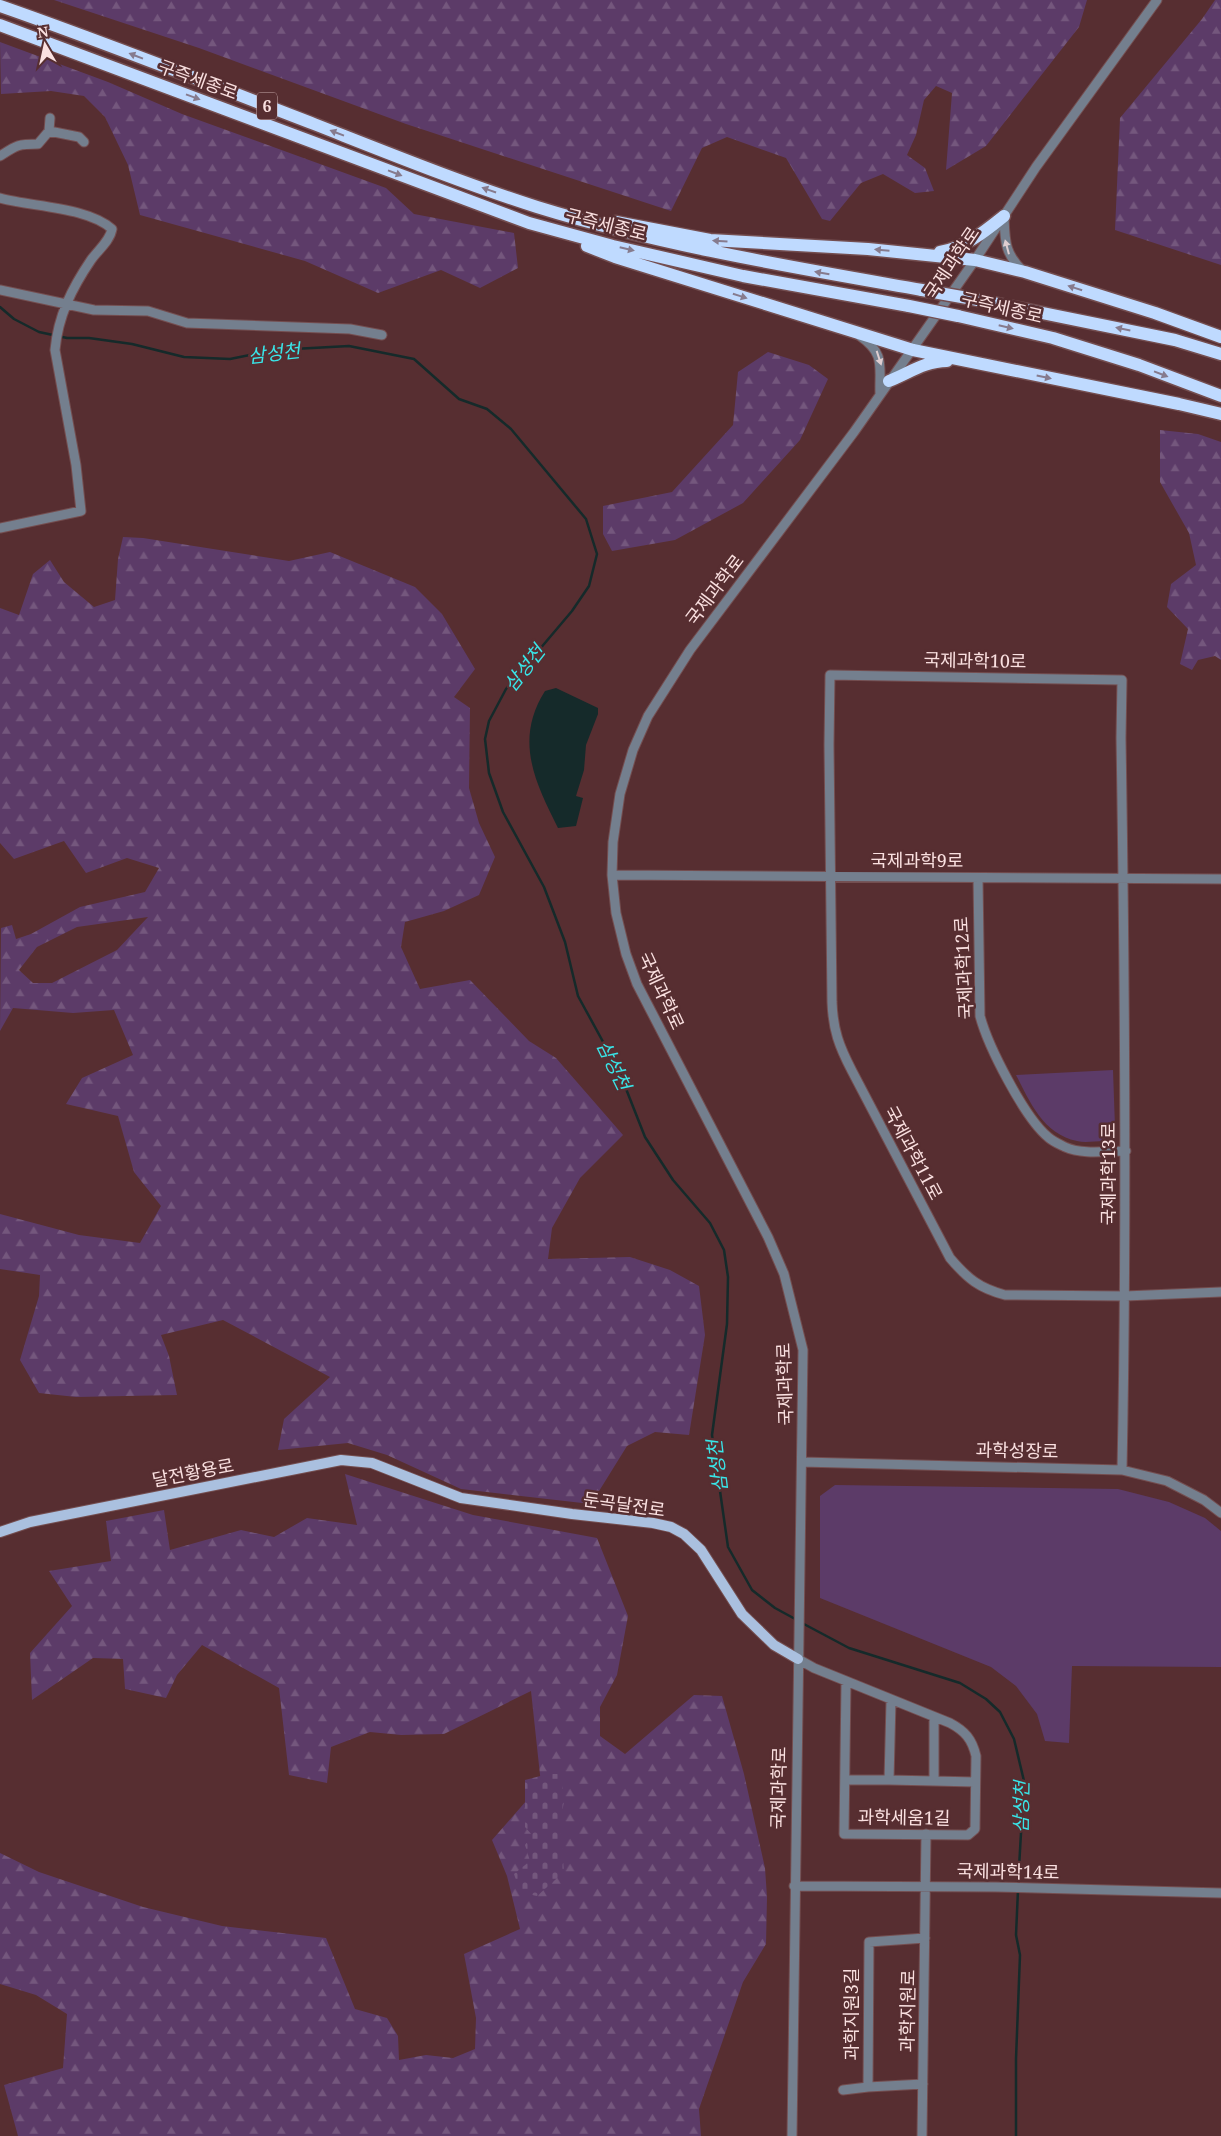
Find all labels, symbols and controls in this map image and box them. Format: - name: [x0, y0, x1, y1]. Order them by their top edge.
- north arrow: [20, 20, 70, 70]
- text: N: [36, 21, 50, 42]
- one-way arrow: [128, 52, 143, 60]
- street label: 구즉세종로: [155, 54, 241, 104]
- road number: 6: [257, 92, 277, 120]
- one-way arrow: [186, 94, 201, 101]
- one-way arrow: [329, 129, 344, 137]
- one-way arrow: [387, 170, 402, 177]
- one-way arrow: [481, 186, 496, 194]
- street label: 구즉세종로: [563, 202, 649, 246]
- street label: 국제과학로: [918, 221, 984, 303]
- one-way arrow: [711, 236, 727, 244]
- one-way arrow: [1003, 240, 1011, 255]
- one-way arrow: [619, 245, 634, 253]
- one-way arrow: [873, 246, 889, 254]
- one-way arrow: [814, 268, 830, 276]
- one-way arrow: [1067, 284, 1082, 292]
- street label: 구즉세종로: [959, 286, 1045, 328]
- one-way arrow: [733, 293, 748, 301]
- one-way arrow: [998, 323, 1013, 331]
- one-way arrow: [1115, 325, 1130, 333]
- water label: 삼성천: [246, 337, 303, 369]
- one-way arrow: [875, 351, 883, 366]
- one-way arrow: [1154, 370, 1168, 378]
- one-way arrow: [1036, 373, 1052, 381]
- street label: 국제과학로: [680, 549, 749, 630]
- water label: 삼성천: [498, 638, 551, 697]
- street label: 국제과학10로: [923, 647, 1027, 673]
- street label: 국제과학9로: [871, 848, 963, 872]
- street label: 국제과학12로: [948, 916, 978, 1020]
- street label: 국제과학로: [634, 948, 690, 1033]
- water label: 삼성천: [591, 1036, 638, 1096]
- street label: 국제과학11로: [879, 1101, 949, 1204]
- street label: 국제과학13로: [1096, 1123, 1120, 1225]
- street label: 국제과학로: [771, 1342, 797, 1426]
- water label: 삼성천: [701, 1437, 733, 1494]
- street label: 과학성장로: [975, 1437, 1059, 1463]
- street label: 달전황용로: [150, 1452, 236, 1492]
- street label: 둔곡달전로: [581, 1486, 667, 1522]
- street label: 국제과학로: [765, 1746, 791, 1830]
- water label: 삼성천: [1008, 1779, 1034, 1833]
- street label: 과학세움1길: [857, 1804, 951, 1830]
- street label: 국제과학14로: [956, 1858, 1060, 1884]
- street label: 과학지원3길: [839, 1968, 863, 2060]
- street label: 과학지원로: [894, 1969, 920, 2053]

